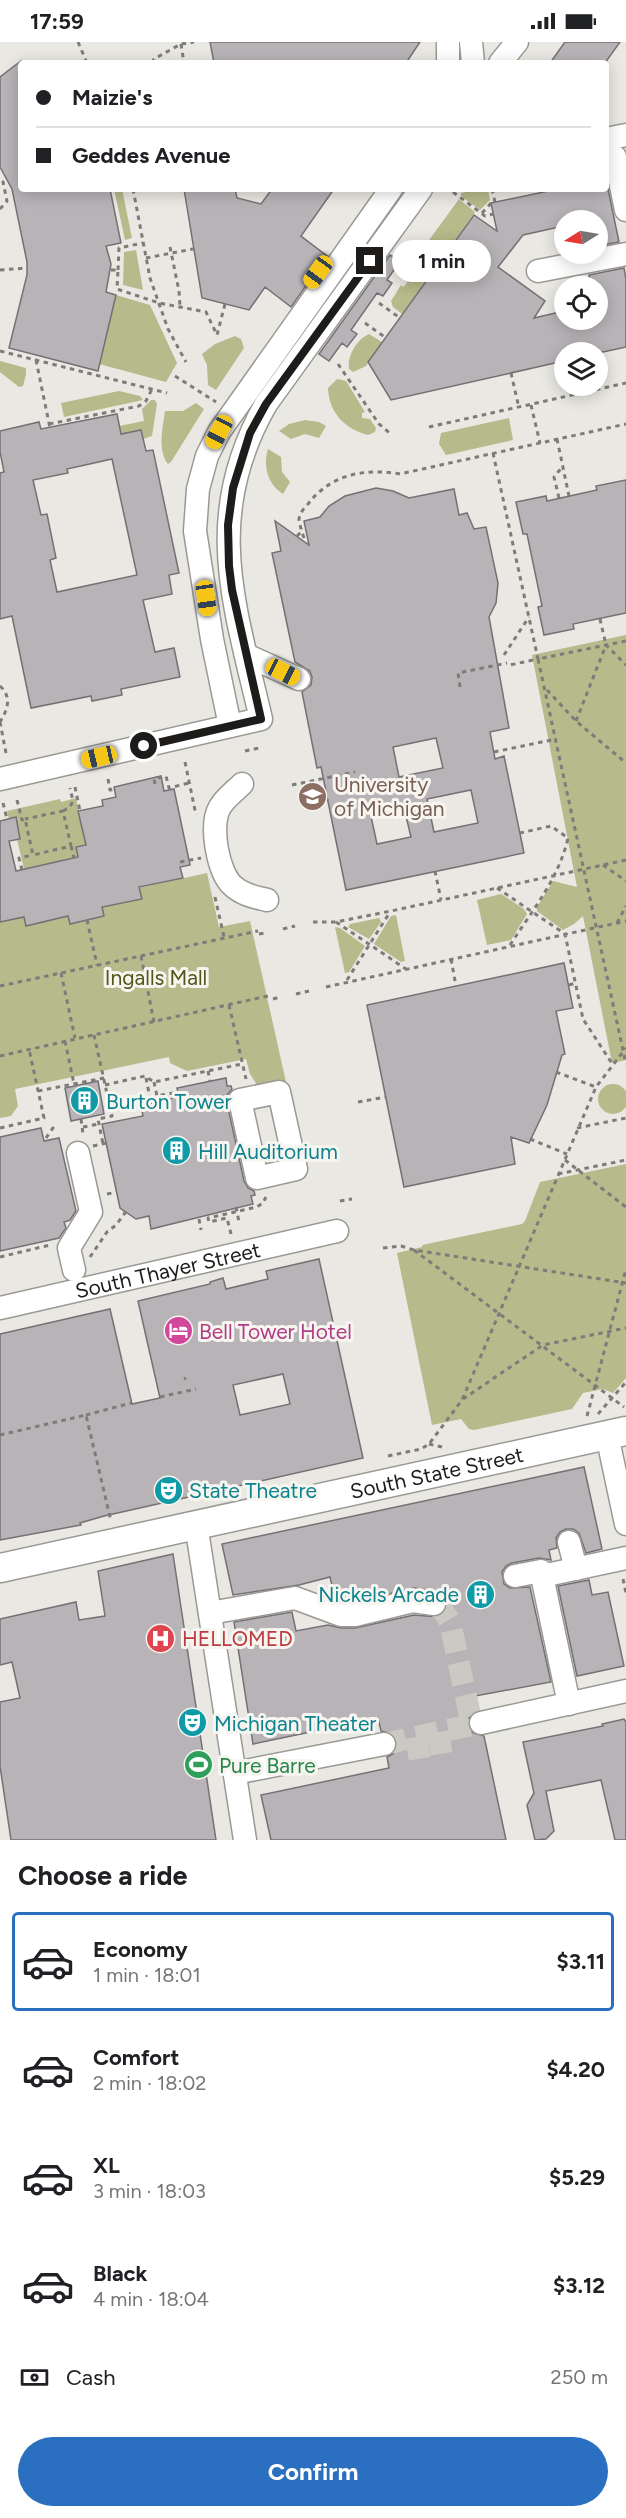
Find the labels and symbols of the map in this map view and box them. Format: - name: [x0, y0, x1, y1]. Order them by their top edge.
- north arrow: [554, 210, 608, 264]
- callout: 1 min: [391, 240, 490, 282]
- route end: [356, 247, 383, 274]
- car: [300, 252, 336, 292]
- car: [203, 412, 235, 452]
- car: [195, 579, 217, 617]
- car: [263, 656, 303, 688]
- route start: [130, 732, 157, 759]
- car: [79, 744, 119, 770]
- place label: University of Michigan: [334, 772, 444, 821]
- school or university icon: University of Michigan: [297, 780, 329, 812]
- park label: Ingalls Mall: [105, 965, 207, 990]
- building icon: Burton Tower: [69, 1085, 101, 1117]
- place label: Burton Tower: [106, 1089, 232, 1114]
- building icon: Hill Auditorium: [161, 1135, 193, 1167]
- place label: Hill Auditorium: [198, 1139, 338, 1164]
- street label: South Thayer Street: [73, 1236, 263, 1303]
- hotel icon: Bell Tower Hotel: [162, 1315, 194, 1347]
- place label: Bell Tower Hotel: [199, 1319, 352, 1344]
- street label: South State Street: [348, 1441, 526, 1504]
- theatre icon: State Theatre: [152, 1474, 184, 1506]
- place label: State Theatre: [189, 1478, 317, 1503]
- building icon: Nickels Arcade: [464, 1578, 496, 1610]
- place label: Nickels Arcade: [318, 1582, 459, 1607]
- hospital icon: HELLOMED: [145, 1622, 177, 1654]
- place label: HELLOMED: [182, 1626, 293, 1651]
- theatre icon: Michigan Theater: [177, 1707, 209, 1739]
- place label: Michigan Theater: [214, 1711, 376, 1736]
- sports icon: Pure Barre: [182, 1749, 214, 1781]
- place label: Pure Barre: [219, 1753, 316, 1778]

